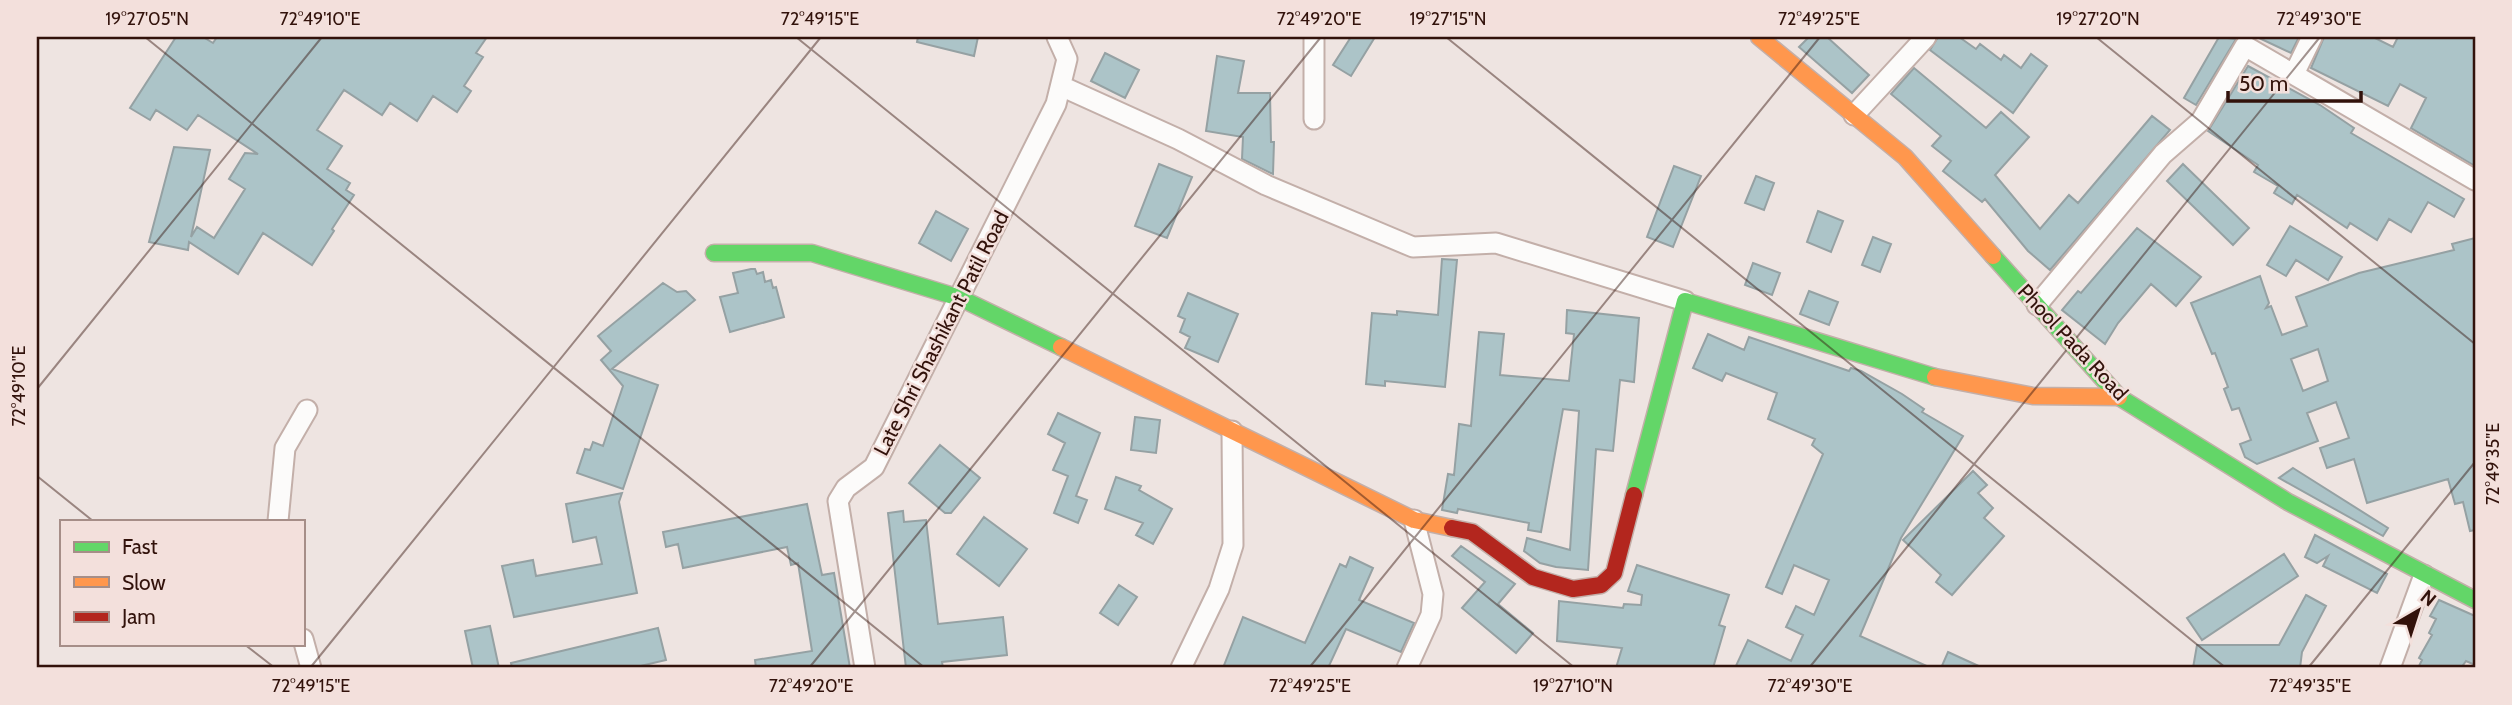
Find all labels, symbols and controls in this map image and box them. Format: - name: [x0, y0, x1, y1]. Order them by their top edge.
- text: 19°27'05"N: [105, 8, 189, 30]
- text: 72°49'10"E: [279, 8, 361, 30]
- text: 72°49'15"E: [781, 8, 859, 30]
- text: 72°49'20"E: [1277, 8, 1361, 30]
- text: 19°27'15"N: [1410, 8, 1487, 30]
- text: 72°49'25"E: [1778, 8, 1860, 30]
- text: 19°27'20"N: [2056, 8, 2140, 30]
- text: 72°49'30"E: [2276, 8, 2362, 30]
- scale bar: [2228, 60, 2362, 104]
- text: 50 m: [2239, 71, 2288, 96]
- street label: Late Shri Shashikant Patil Road: [868, 206, 1014, 460]
- street label: Phool Pada Road: [2013, 279, 2133, 405]
- text: 72°49'10"E: [8, 345, 30, 427]
- text: 72°49'35"E: [2482, 423, 2504, 505]
- legend: [60, 520, 304, 646]
- text: Fast: [122, 534, 158, 559]
- text: Slow: [122, 570, 166, 595]
- north arrow: [2382, 576, 2452, 646]
- text: N: [2416, 585, 2441, 611]
- text: Jam: [121, 604, 156, 629]
- text: 72°49'15"E: [272, 675, 350, 697]
- text: 72°49'20"E: [769, 675, 853, 697]
- text: 72°49'25"E: [1269, 675, 1351, 697]
- text: 19°27'10"N: [1533, 675, 1613, 697]
- text: 72°49'30"E: [1767, 675, 1853, 697]
- text: 72°49'35"E: [2269, 675, 2351, 697]

